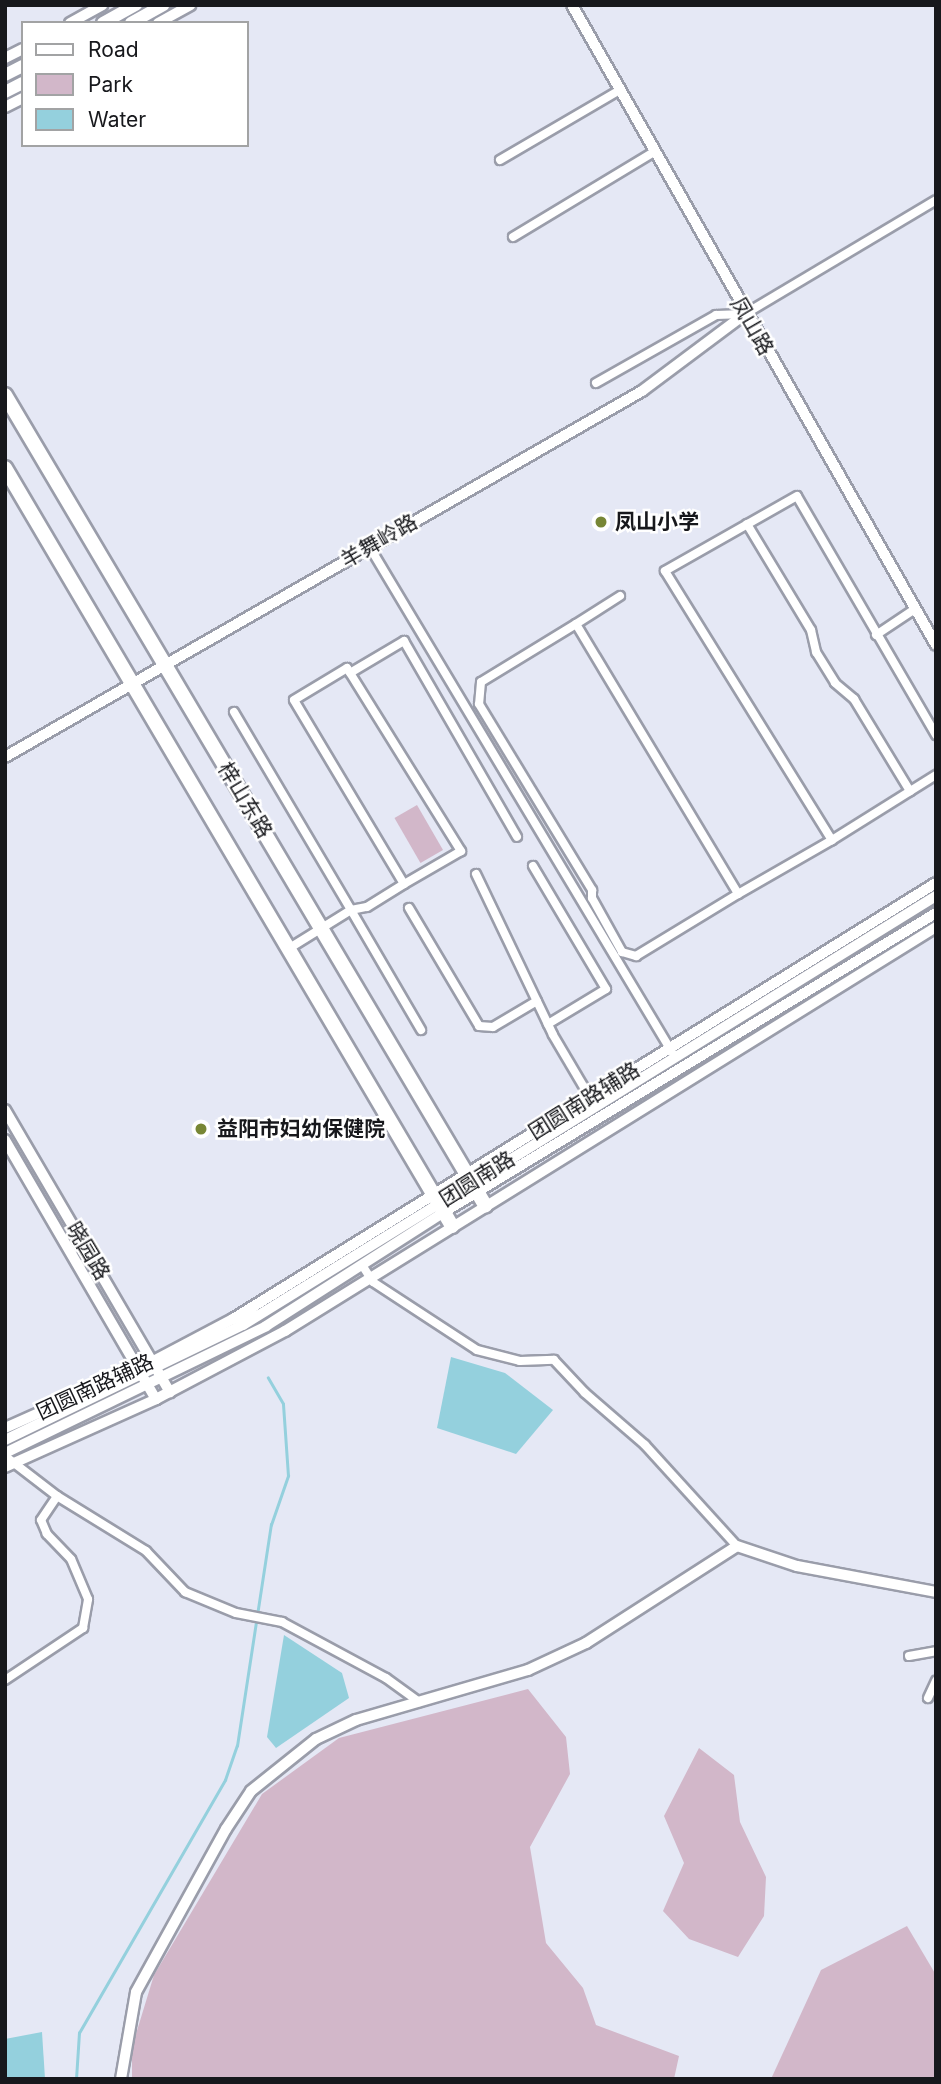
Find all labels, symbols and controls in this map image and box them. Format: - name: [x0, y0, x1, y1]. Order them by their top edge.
- legend: [21, 21, 248, 147]
- text: Road: [88, 37, 139, 62]
- text: Park: [88, 72, 133, 97]
- text: Water: [88, 107, 146, 132]
- street label: 凤山路: [725, 292, 779, 360]
- street label: 羊舞岭路: [336, 509, 422, 573]
- place label: 凤山小学: [615, 509, 699, 535]
- marker: 凤山小学: [593, 514, 609, 530]
- street label: 梓山东路: [213, 758, 277, 842]
- street label: 团圆南路辅路: [524, 1057, 644, 1145]
- place label: 益阳市妇幼保健院: [217, 1116, 385, 1142]
- marker: 益阳市妇幼保健院: [191, 1119, 211, 1139]
- street label: 团圆南路: [435, 1146, 519, 1212]
- street label: 晓园路: [61, 1218, 115, 1284]
- street label: 团圆南路辅路: [33, 1349, 157, 1425]

